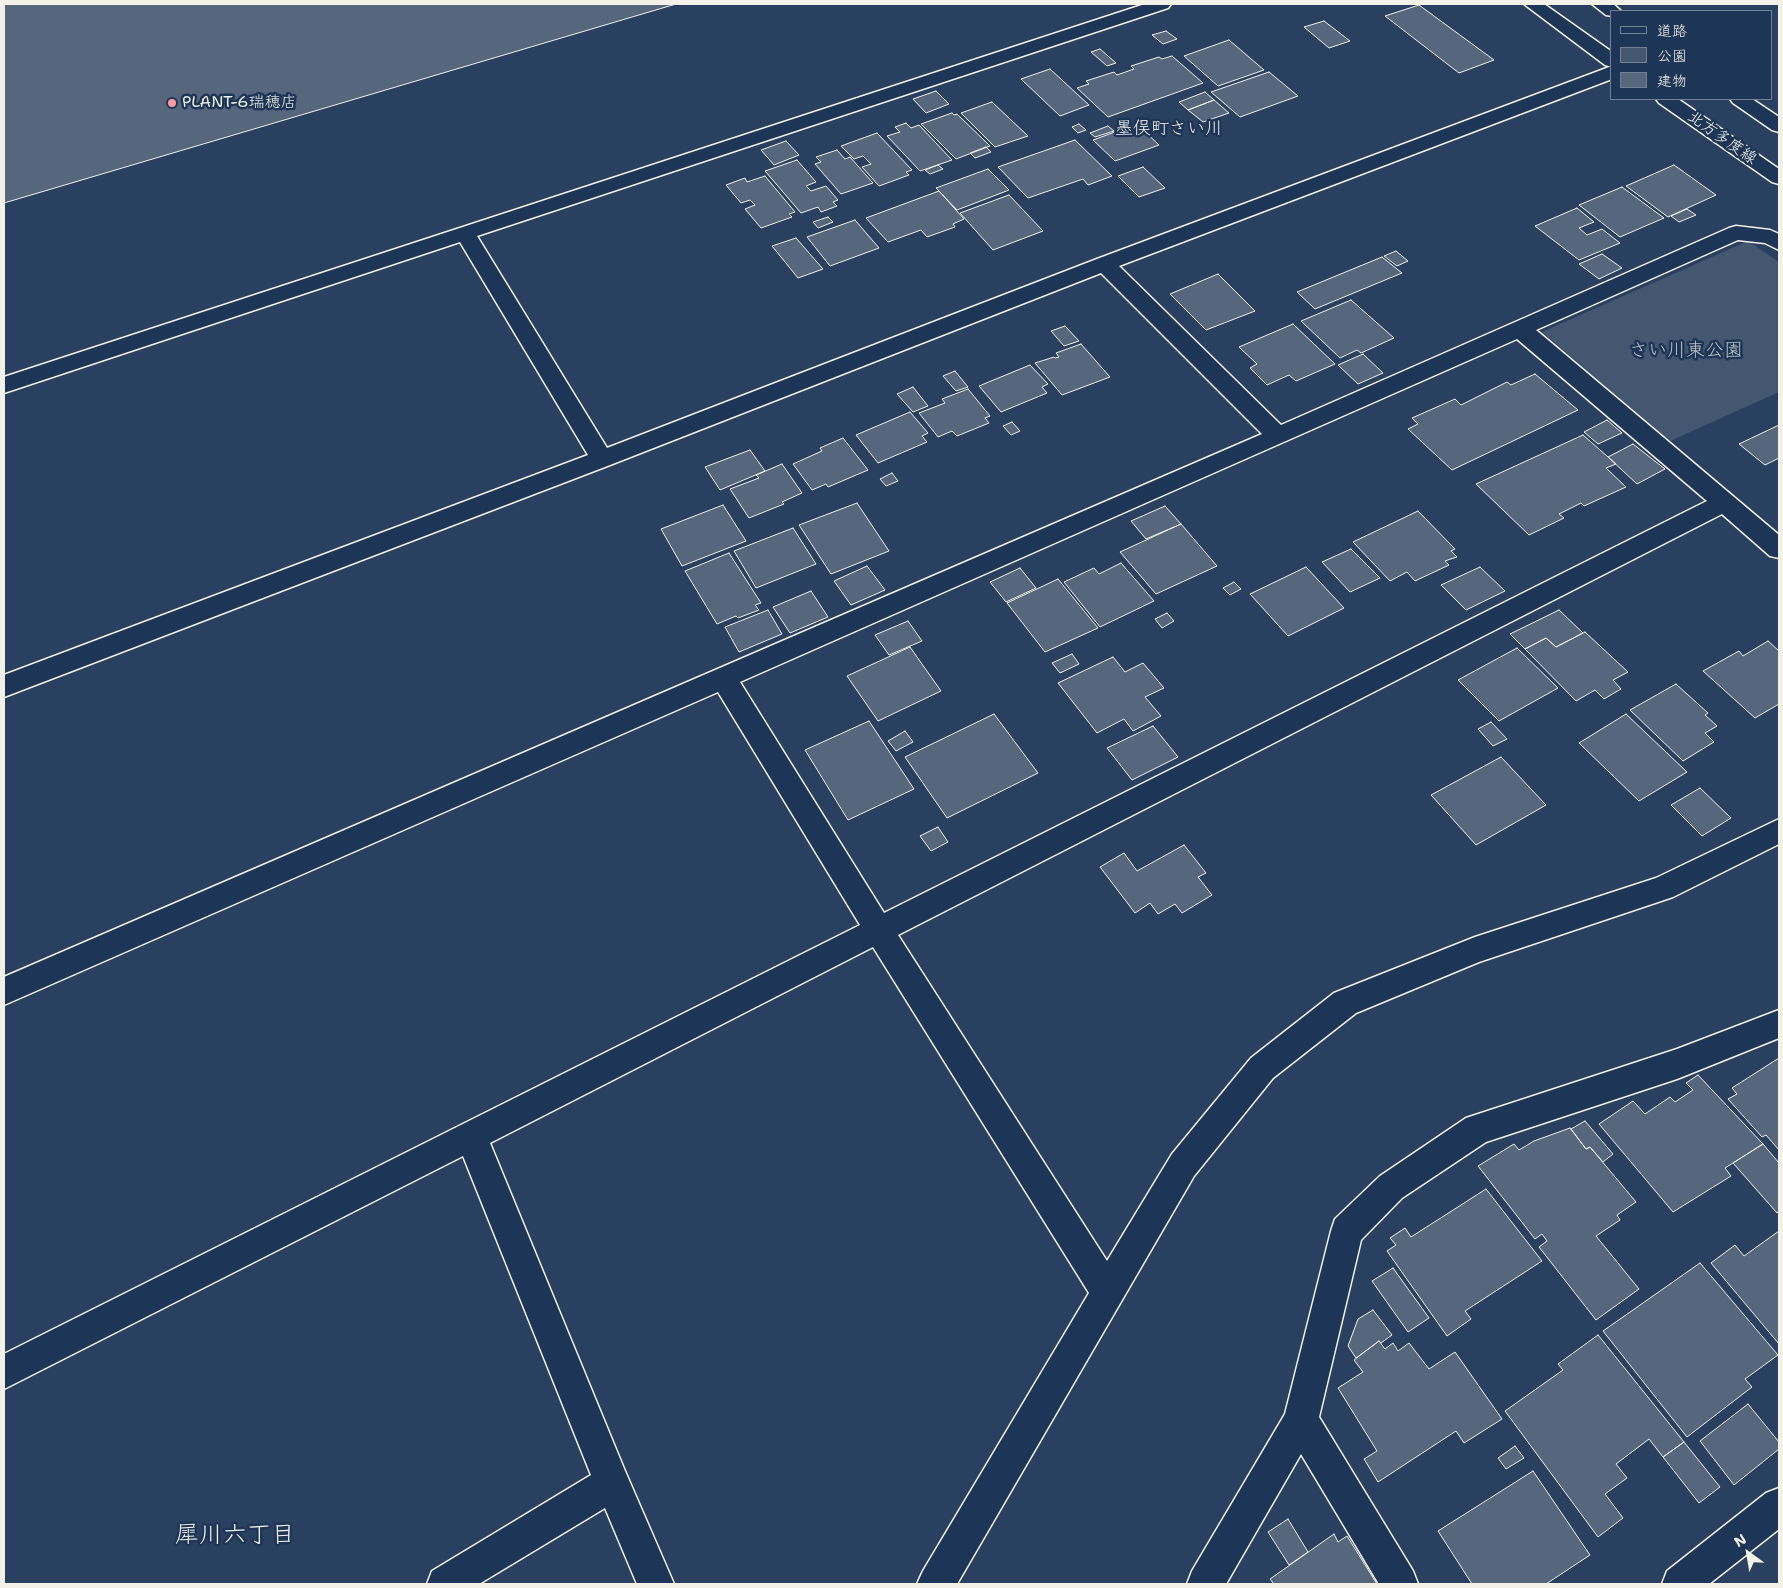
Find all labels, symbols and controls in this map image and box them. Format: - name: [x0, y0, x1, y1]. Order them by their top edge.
- legend: [1610, 10, 1773, 100]
- text: 道路: [1657, 21, 1687, 41]
- text: 公園: [1657, 46, 1687, 66]
- text: 建物: [1657, 71, 1687, 91]
- place label: PLANT-6瑞穂店: [182, 93, 297, 113]
- marker: PLANT-6瑞穂店: [166, 97, 178, 109]
- street label: 北方多度線: [1684, 107, 1760, 169]
- district label: 墨俣町さい川: [1115, 118, 1223, 140]
- park label: さい川東公園: [1629, 340, 1743, 362]
- district label: 犀川六丁目: [175, 1522, 295, 1550]
- north arrow: [1723, 1528, 1773, 1578]
- text: N: [1731, 1530, 1750, 1551]

